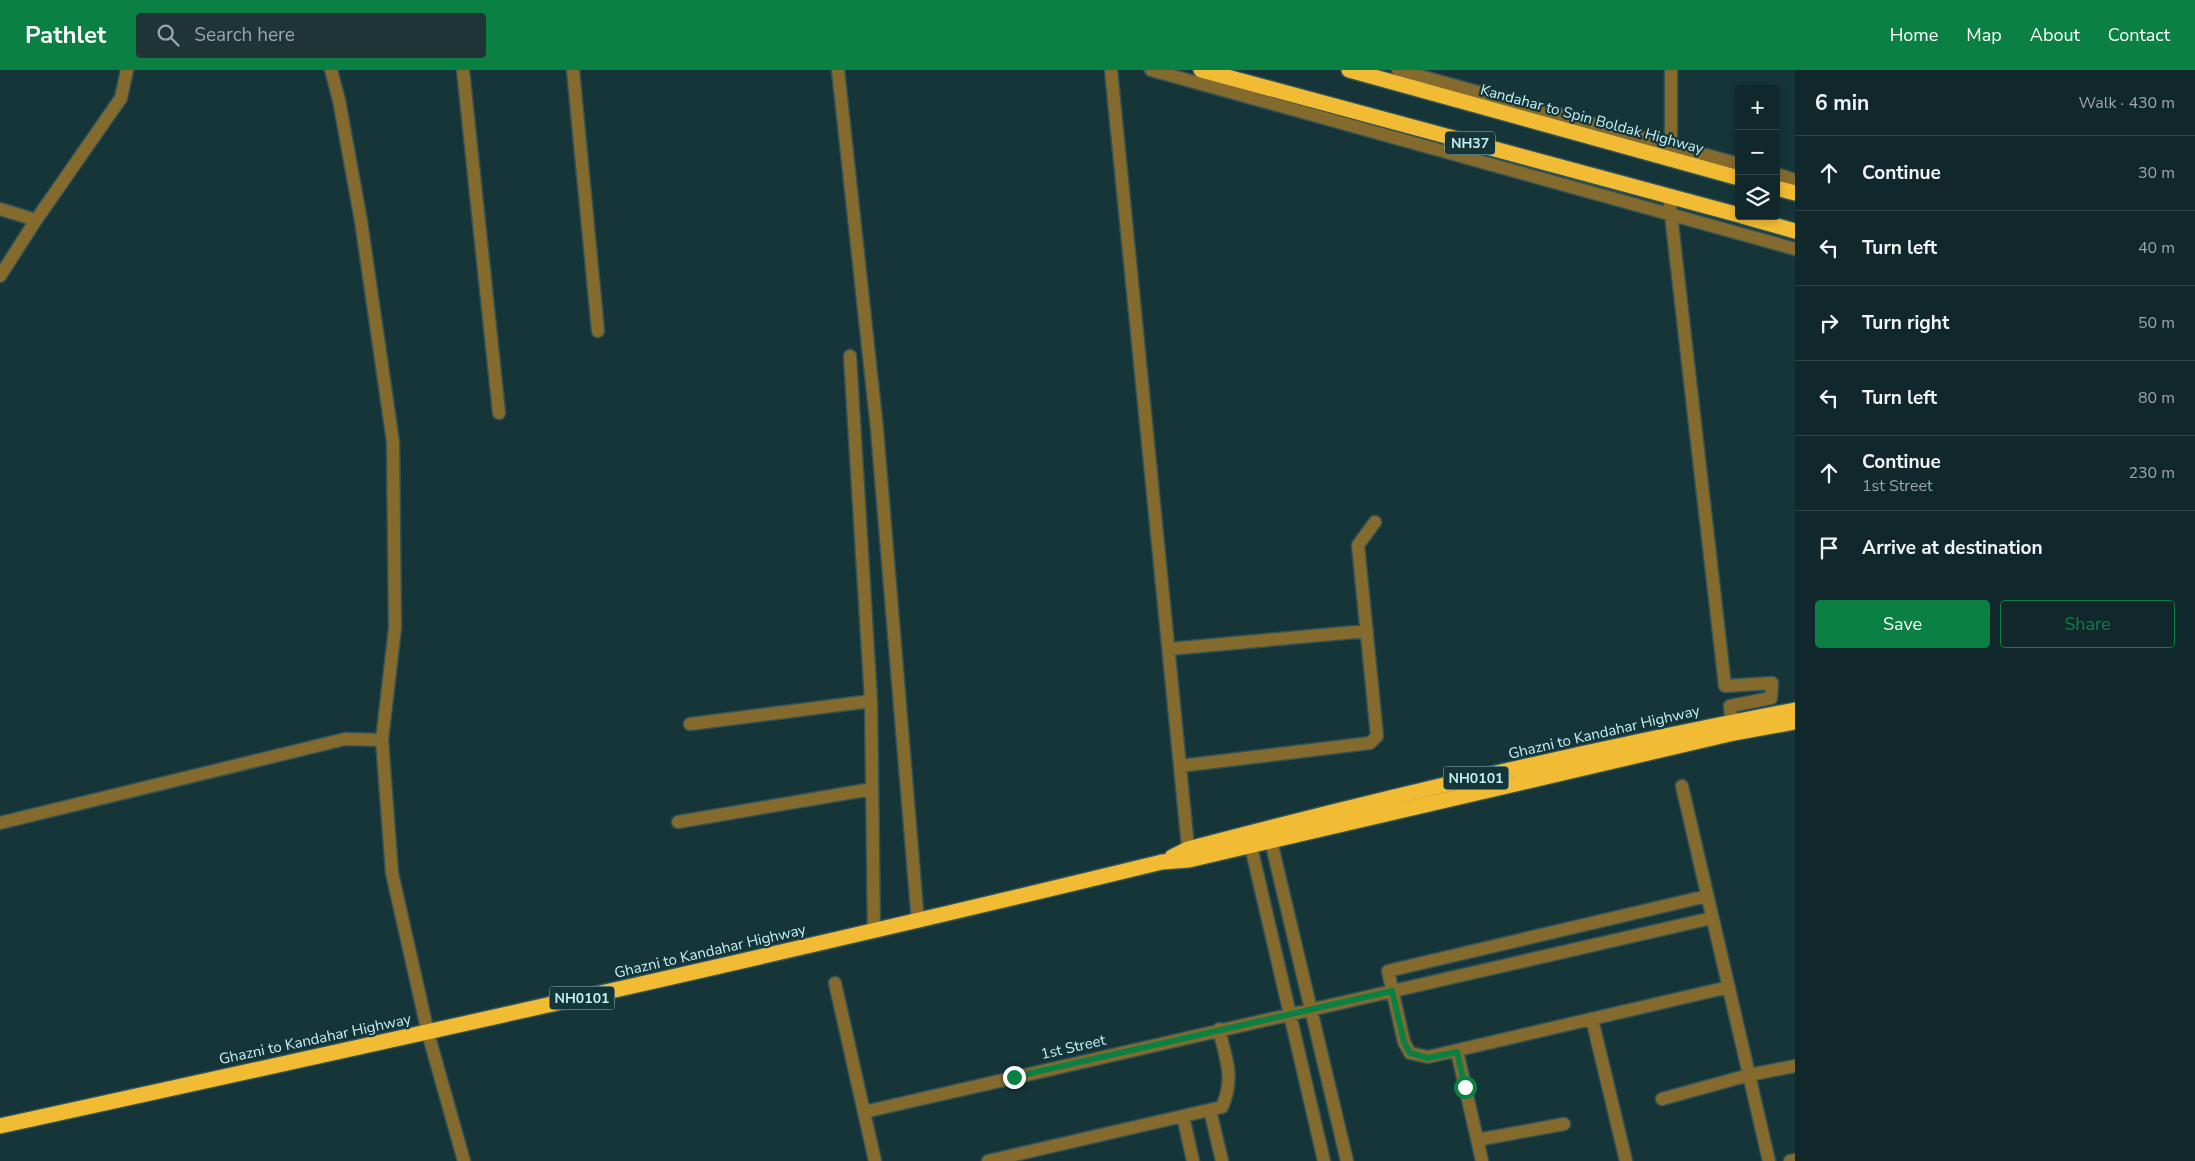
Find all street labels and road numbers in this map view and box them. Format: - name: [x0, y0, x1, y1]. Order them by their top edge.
- street label: Kandahar to Spin Boldak Highway: [1478, 80, 1706, 159]
- road number: NH37: [1445, 132, 1495, 154]
- street label: Ghazni to Kandahar Highway: [1506, 700, 1702, 764]
- road number: NH0101: [1444, 766, 1508, 790]
- street label: Ghazni to Kandahar Highway: [612, 919, 808, 983]
- road number: NH0101: [550, 986, 614, 1010]
- street label: Ghazni to Kandahar Highway: [217, 1009, 413, 1069]
- street label: 1st Street: [1039, 1030, 1108, 1064]

